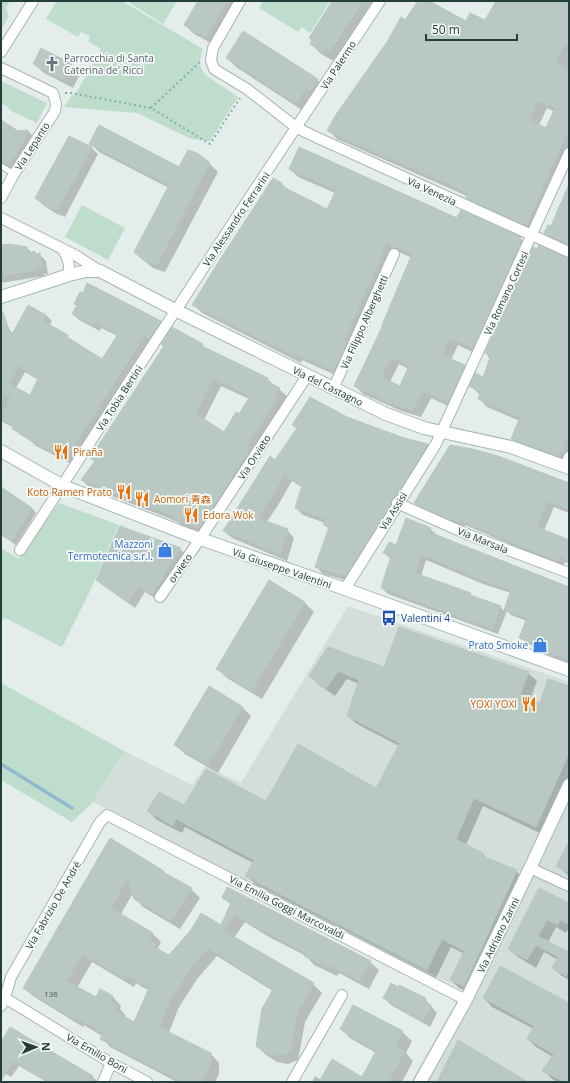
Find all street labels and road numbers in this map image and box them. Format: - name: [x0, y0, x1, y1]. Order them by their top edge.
- street label: Via Palermo: [317, 38, 359, 92]
- street label: Via Lepanto: [11, 119, 53, 173]
- street label: Via Alessandro Ferrarini: [199, 169, 273, 269]
- street label: Via Venezia: [405, 174, 459, 208]
- street label: Via Romano Cortesi: [480, 249, 532, 337]
- street label: Via Filippo Alberghetti: [337, 273, 391, 371]
- street label: Via Tobia Bertini: [92, 362, 146, 434]
- street label: Via del Castagno: [290, 363, 366, 409]
- street label: Via Orvieto: [234, 432, 274, 482]
- street label: Via Assisi: [376, 489, 410, 533]
- street label: Via Marsala: [455, 523, 511, 557]
- street label: Via Giuseppe Valentini: [231, 544, 333, 592]
- street label: orvieto: [165, 551, 195, 585]
- street label: Via Fabrizio De André: [22, 858, 84, 952]
- street label: Via Emilia Goggi Marcovaldi: [227, 872, 347, 942]
- street label: Via Adriano Zarini: [474, 895, 522, 975]
- street label: Via Emilio Boni: [64, 1030, 130, 1076]

